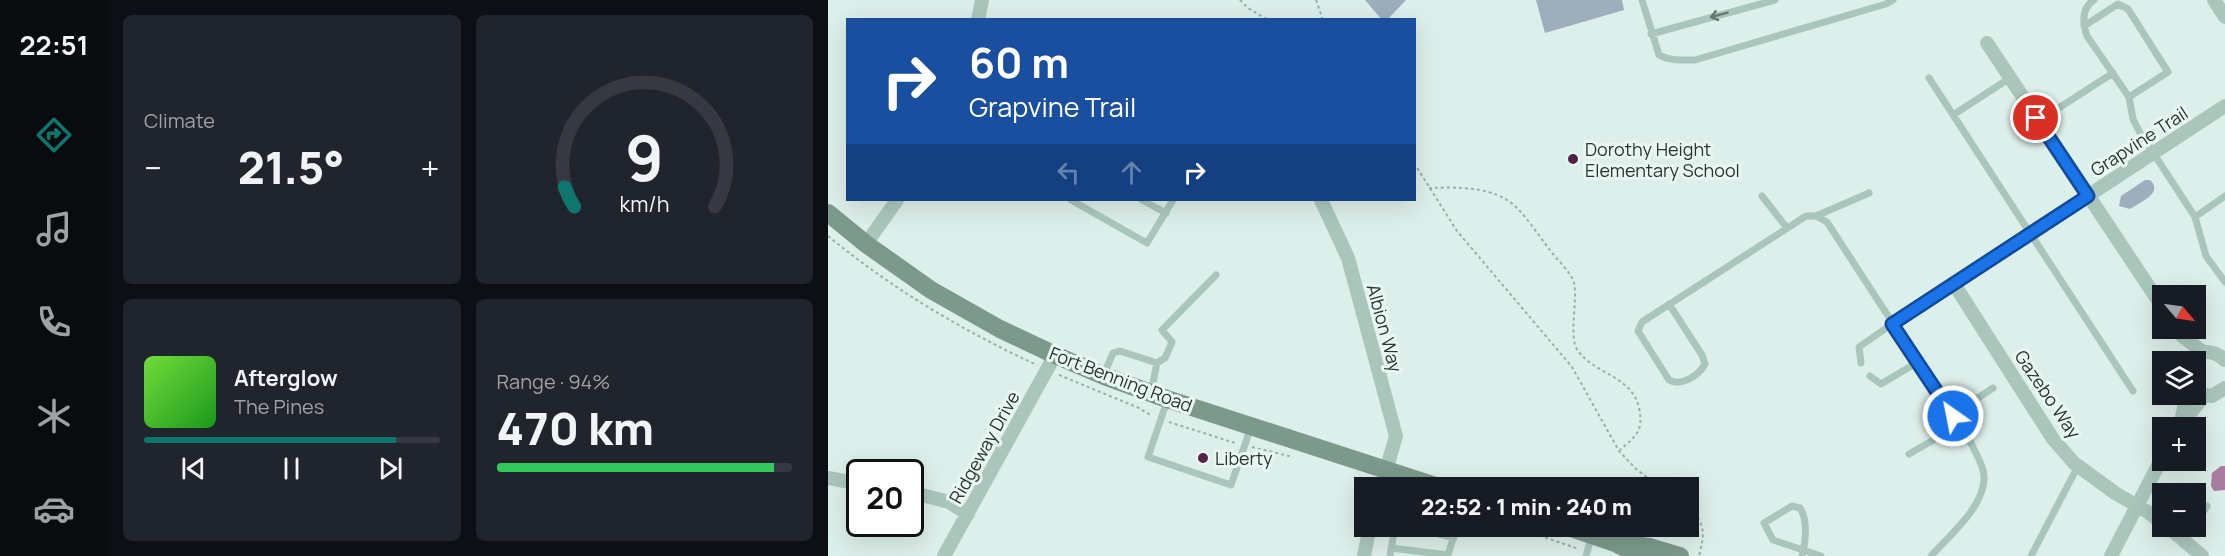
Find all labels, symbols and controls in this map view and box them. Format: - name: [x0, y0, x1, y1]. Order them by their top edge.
- one-way arrow: [1710, 10, 1729, 22]
- text: 22:51: [19, 26, 89, 63]
- text: 60 m: [969, 33, 1069, 91]
- icon: right: [870, 42, 948, 120]
- text: Grapvine Trail: [969, 88, 1136, 125]
- pin: [2010, 92, 2061, 143]
- icon: arrive: [2019, 101, 2052, 134]
- street label: Grapvine Trail: [2086, 101, 2192, 181]
- text: Climate: [144, 107, 215, 134]
- icon: directions: [33, 114, 75, 156]
- text: 9: [625, 114, 664, 200]
- text: 21.5°: [238, 136, 345, 198]
- place label: Dorothy Height Elementary School: [1585, 137, 1740, 182]
- text: −: [144, 145, 162, 190]
- text: +: [420, 145, 439, 190]
- marker: Dorothy Height Elementary School: [1566, 152, 1580, 166]
- icon: left: [1052, 156, 1085, 189]
- icon: ahead: [1115, 156, 1148, 189]
- icon: right: [1178, 156, 1211, 189]
- text: km/h: [619, 189, 669, 218]
- icon: music: [33, 208, 75, 250]
- street label: Albion Way: [1362, 281, 1408, 375]
- north arrow: [2152, 285, 2206, 339]
- map controls: [2152, 285, 2206, 537]
- icon: phone: [33, 301, 75, 343]
- street label: Fort Benning Road: [1046, 341, 1196, 417]
- street label: Gazebo Way: [2010, 345, 2087, 443]
- button: layers: [2152, 351, 2206, 405]
- text: Afterglow: [234, 363, 338, 393]
- text: Range · 94%: [497, 368, 610, 395]
- position arrow: [1921, 384, 1985, 448]
- street label: Ridgeway Drive: [943, 387, 1025, 507]
- text: The Pines: [234, 393, 324, 420]
- icon: climate: [33, 395, 75, 437]
- text: 470 km: [497, 397, 654, 459]
- button: +: [2152, 417, 2206, 471]
- place label: Liberty: [1215, 446, 1273, 470]
- marker: Liberty: [1196, 451, 1210, 465]
- icon: previous: [177, 452, 210, 485]
- icon: pause: [275, 452, 308, 485]
- icon: next: [374, 452, 407, 485]
- speed limit sign: 20: [846, 459, 924, 537]
- button: −: [2152, 483, 2206, 537]
- icon: car: [33, 488, 75, 530]
- text: 22:52 · 1 min · 240 m: [1421, 492, 1632, 522]

